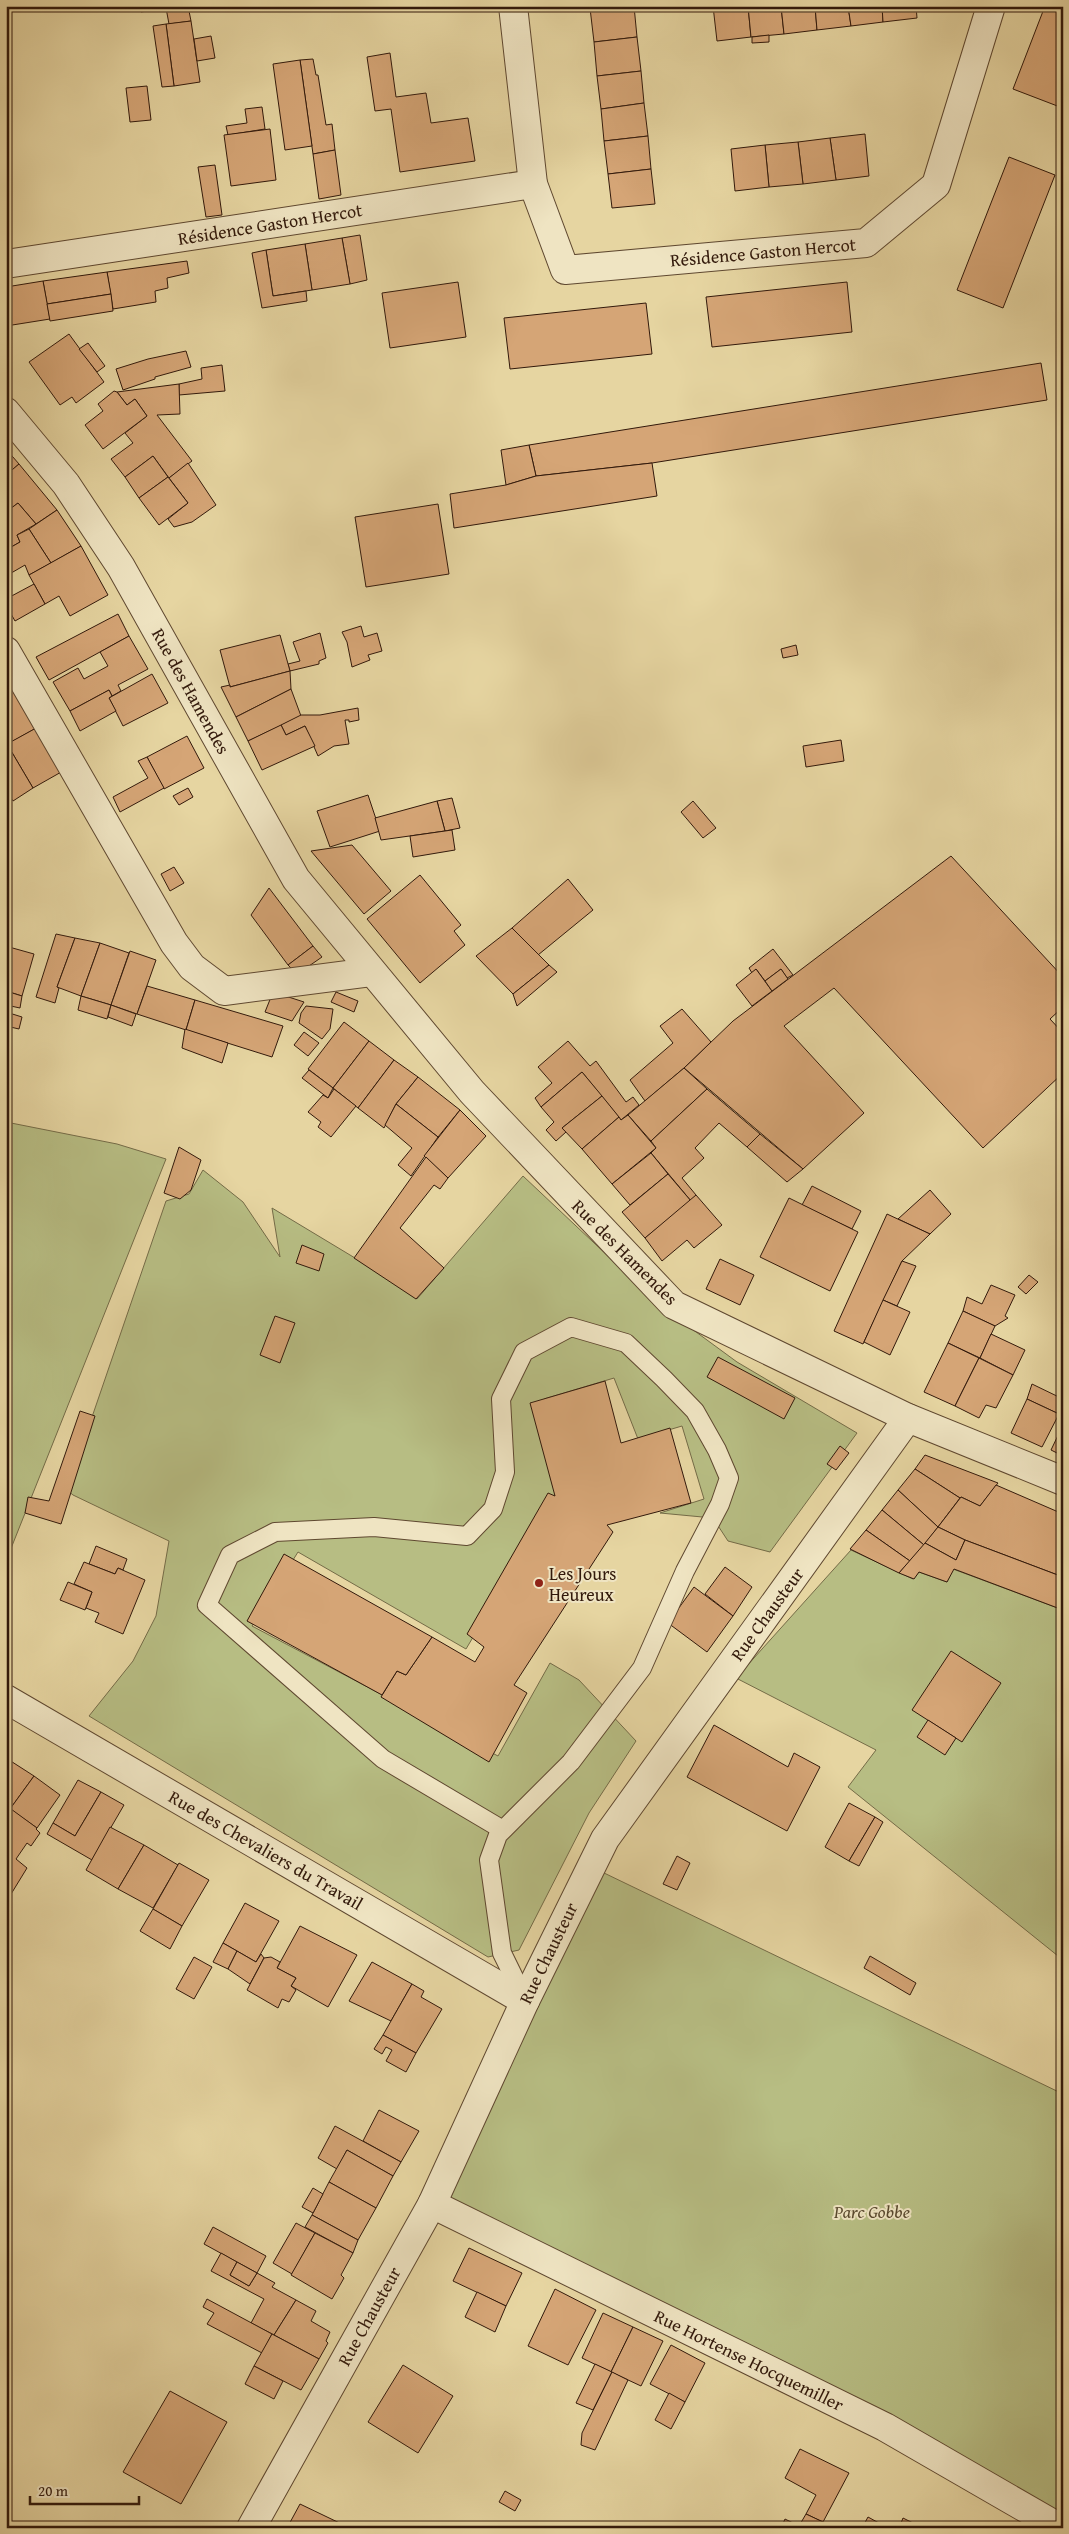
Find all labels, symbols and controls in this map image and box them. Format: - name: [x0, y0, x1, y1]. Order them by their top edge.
- street label: Résidence Gaston Hercot: [176, 196, 365, 252]
- street label: Résidence Gaston Hercot: [669, 230, 858, 274]
- street label: Rue des Hamendes: [145, 623, 237, 759]
- street label: Rue des Hamendes: [566, 1193, 684, 1311]
- place label: Les Jours Heureux: [549, 1560, 616, 1608]
- street label: Rue Chausteur: [724, 1561, 811, 1666]
- marker: Les Jours Heureux: [533, 1577, 545, 1589]
- street label: Rue des Chevaliers du Travail: [164, 1783, 368, 1917]
- street label: Rue Chausteur: [512, 1897, 584, 2008]
- park label: Parc Gobbe: [833, 2198, 910, 2225]
- street label: Rue Chausteur: [331, 2261, 408, 2371]
- street label: Rue Hortense Hocquemiller: [650, 2302, 849, 2418]
- scale bar: [30, 2474, 139, 2506]
- text: 20 m: [38, 2480, 69, 2501]

